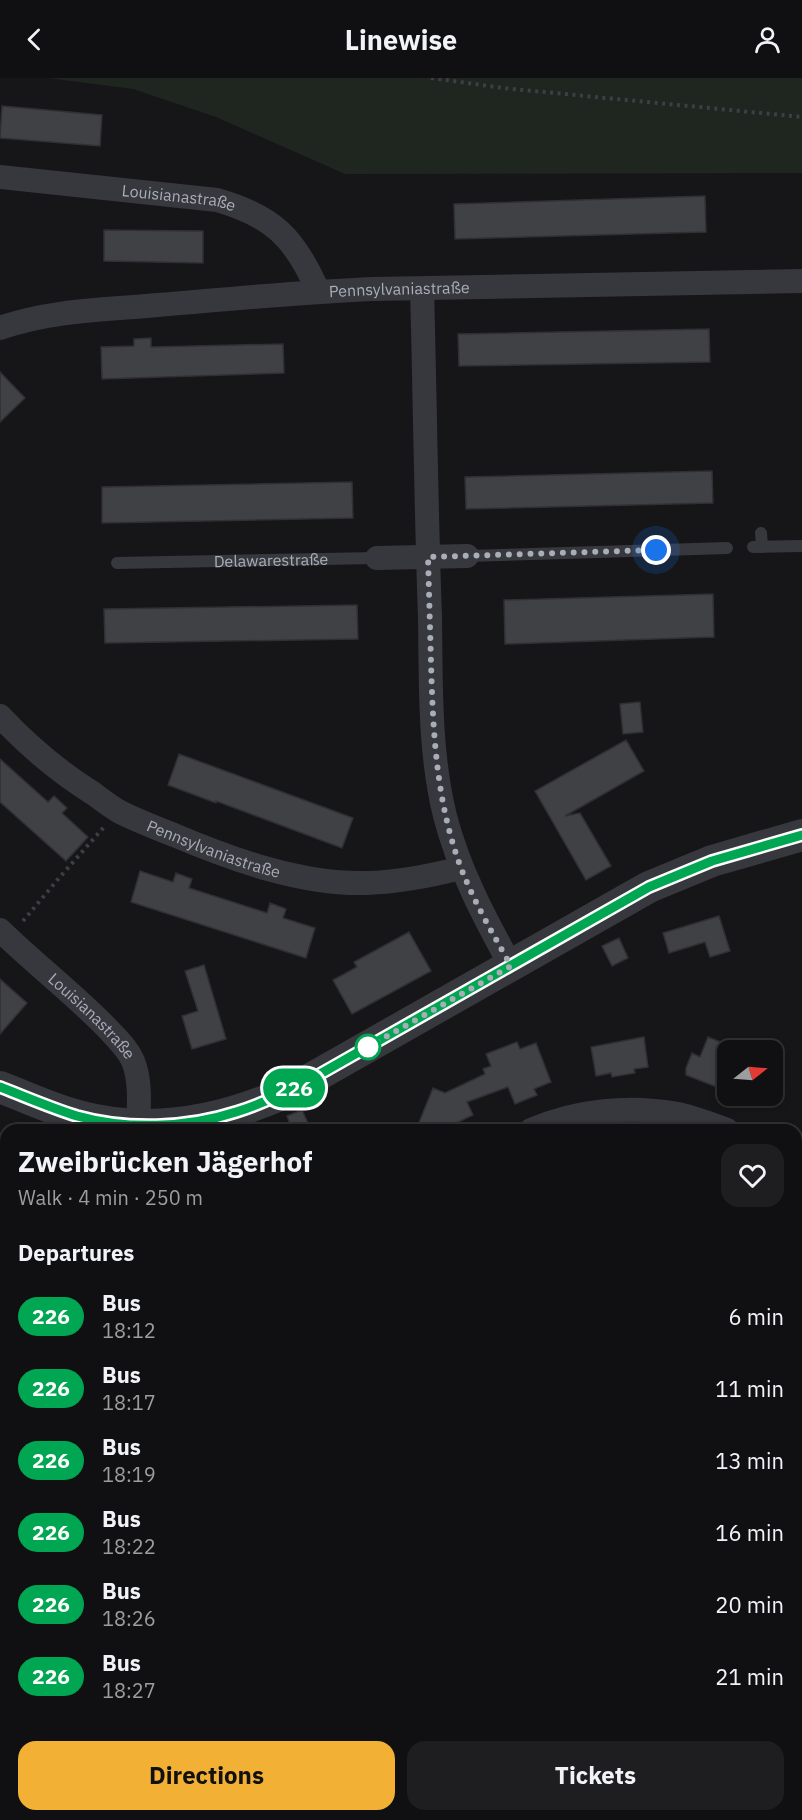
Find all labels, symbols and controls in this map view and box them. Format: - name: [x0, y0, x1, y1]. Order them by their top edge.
- text: Linewise: [345, 22, 457, 57]
- icon: back: [18, 23, 51, 56]
- icon: person: [751, 23, 784, 56]
- street label: Louisianastraße: [121, 180, 239, 215]
- street label: Pennsylvaniastraße: [328, 277, 470, 301]
- your location: [641, 535, 671, 565]
- street label: Delawarestraße: [214, 549, 329, 571]
- street label: Pennsylvaniastraße: [144, 815, 283, 882]
- street label: Louisianastraße: [44, 969, 140, 1063]
- unlabelled marker: [355, 1034, 381, 1060]
- north arrow: [717, 1040, 783, 1106]
- map controls: [717, 1040, 783, 1106]
- line badge: 226: [260, 1068, 328, 1108]
- text: 226: [275, 1074, 313, 1102]
- text: Zweibrücken Jägerhof: [18, 1143, 312, 1180]
- button: heart: [721, 1144, 784, 1207]
- text: Walk · 4 min · 250 m: [18, 1184, 203, 1211]
- text: Departures: [18, 1238, 134, 1267]
- text: Bus: [102, 1288, 141, 1317]
- text: 226: [32, 1302, 70, 1330]
- text: 6 min: [728, 1302, 784, 1331]
- text: 18:12: [102, 1317, 156, 1344]
- text: Bus: [102, 1360, 141, 1389]
- text: 226: [32, 1374, 70, 1402]
- text: 11 min: [715, 1374, 784, 1403]
- text: 18:17: [102, 1389, 156, 1416]
- text: Bus: [102, 1432, 141, 1461]
- text: 226: [32, 1446, 70, 1474]
- text: 13 min: [715, 1446, 784, 1475]
- text: 18:19: [102, 1461, 156, 1488]
- text: Bus: [102, 1504, 141, 1533]
- text: 226: [32, 1518, 70, 1546]
- text: 16 min: [715, 1518, 784, 1547]
- text: 18:22: [102, 1533, 156, 1560]
- text: Bus: [102, 1576, 141, 1605]
- text: 226: [32, 1590, 70, 1618]
- text: 20 min: [715, 1590, 784, 1619]
- text: 18:26: [102, 1605, 156, 1632]
- text: Bus: [102, 1648, 141, 1677]
- text: 226: [32, 1662, 70, 1690]
- text: 21 min: [715, 1662, 784, 1691]
- text: 18:27: [102, 1677, 156, 1704]
- button: Directions: [18, 1741, 395, 1810]
- button: Tickets: [407, 1741, 784, 1810]

